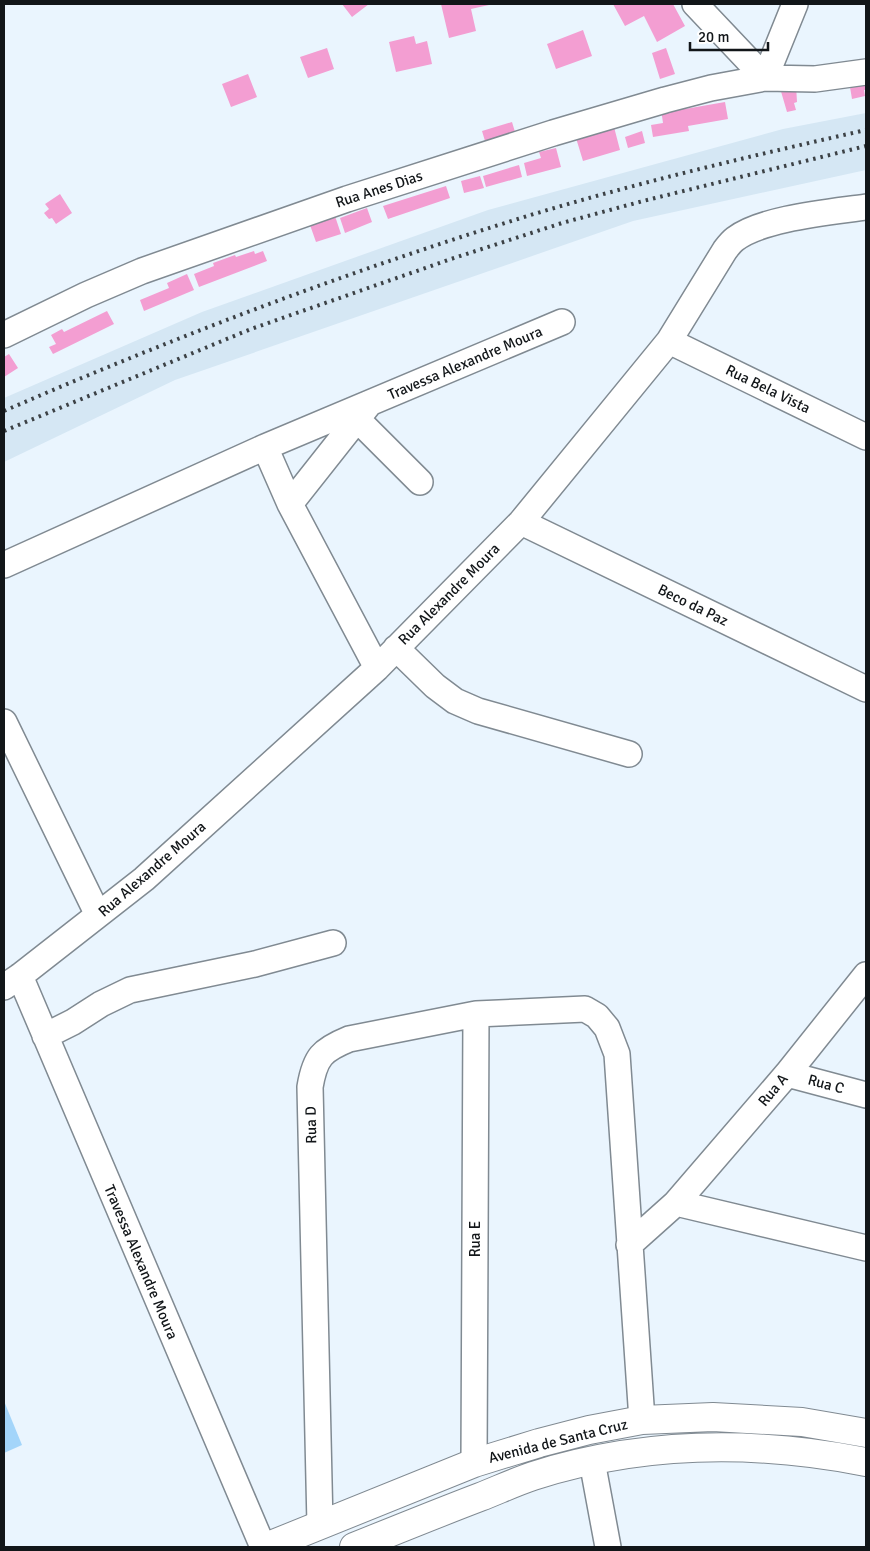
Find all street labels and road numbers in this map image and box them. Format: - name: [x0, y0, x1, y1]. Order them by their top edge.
- street label: Rua Anes Dias: [333, 166, 425, 212]
- street label: Travessa Alexandre Moura: [385, 322, 545, 404]
- street label: Rua Bela Vista: [723, 361, 813, 417]
- street label: Rua Alexandre Moura: [394, 539, 504, 649]
- street label: Beco da Paz: [655, 580, 731, 630]
- street label: Rua Alexandre Moura: [95, 817, 209, 921]
- street label: Rua A: [754, 1070, 792, 1110]
- street label: Rua C: [806, 1071, 846, 1097]
- street label: Rua D: [302, 1106, 320, 1144]
- street label: Travessa Alexandre Moura: [100, 1182, 182, 1342]
- street label: Rua E: [466, 1221, 484, 1257]
- street label: Avenida de Santa Cruz: [487, 1415, 630, 1467]

